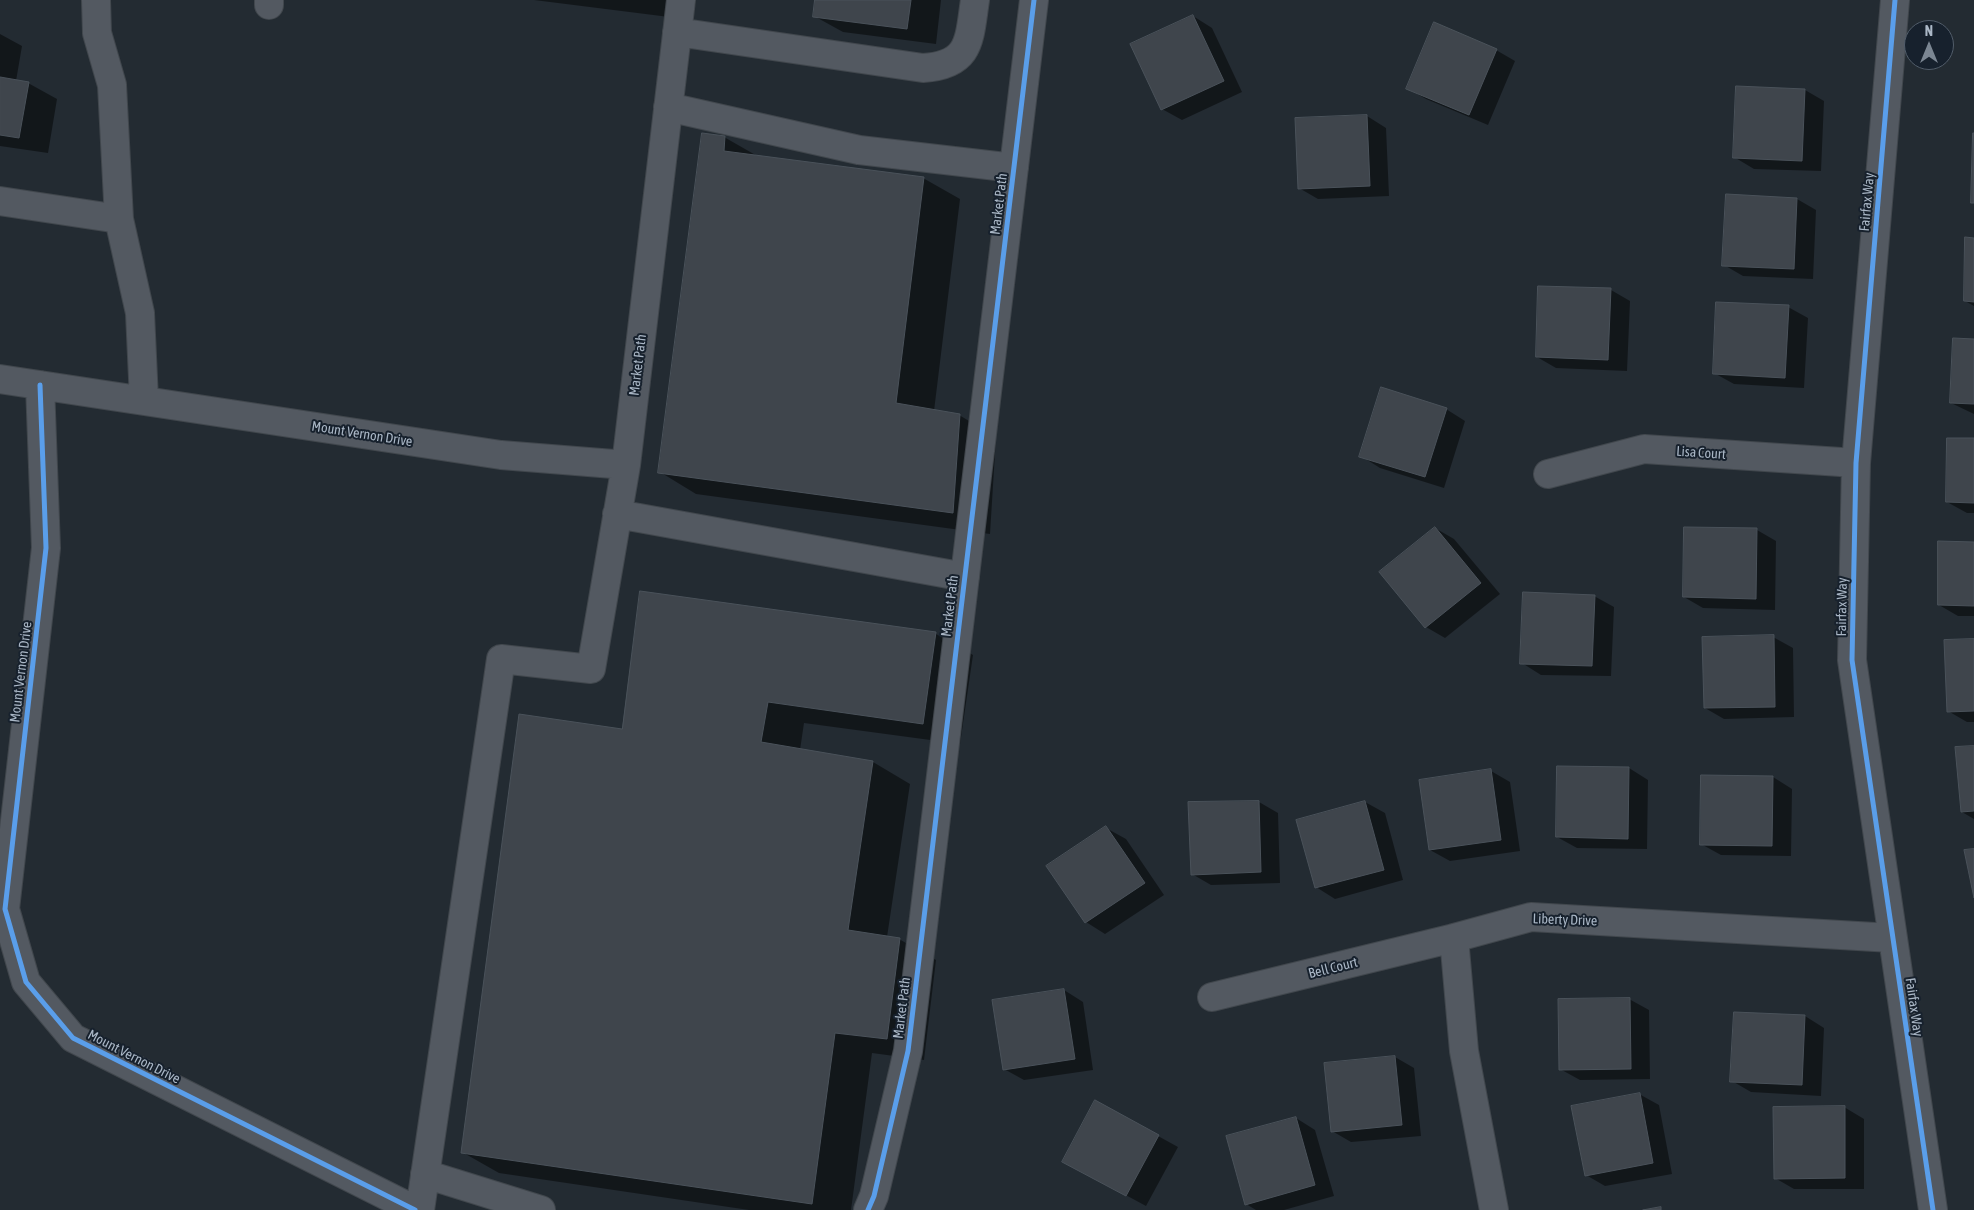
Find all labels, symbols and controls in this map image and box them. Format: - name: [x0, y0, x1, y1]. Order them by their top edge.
- north arrow: [1904, 20, 1954, 70]
- text: N: [1925, 23, 1933, 39]
- street label: Market Path: [987, 172, 1011, 236]
- street label: Fairfax Way: [1856, 172, 1878, 232]
- street label: Market Path: [626, 333, 650, 397]
- street label: Mount Vernon Drive: [310, 418, 414, 450]
- street label: Lisa Court: [1676, 443, 1726, 463]
- street label: Market Path: [938, 574, 962, 638]
- street label: Fairfax Way: [1833, 577, 1851, 637]
- street label: Mount Vernon Drive: [6, 621, 36, 723]
- street label: Liberty Drive: [1532, 910, 1598, 930]
- street label: Bell Court: [1307, 954, 1359, 982]
- street label: Market Path: [890, 976, 914, 1040]
- street label: Fairfax Way: [1902, 977, 1926, 1037]
- street label: Mount Vernon Drive: [85, 1026, 183, 1088]

